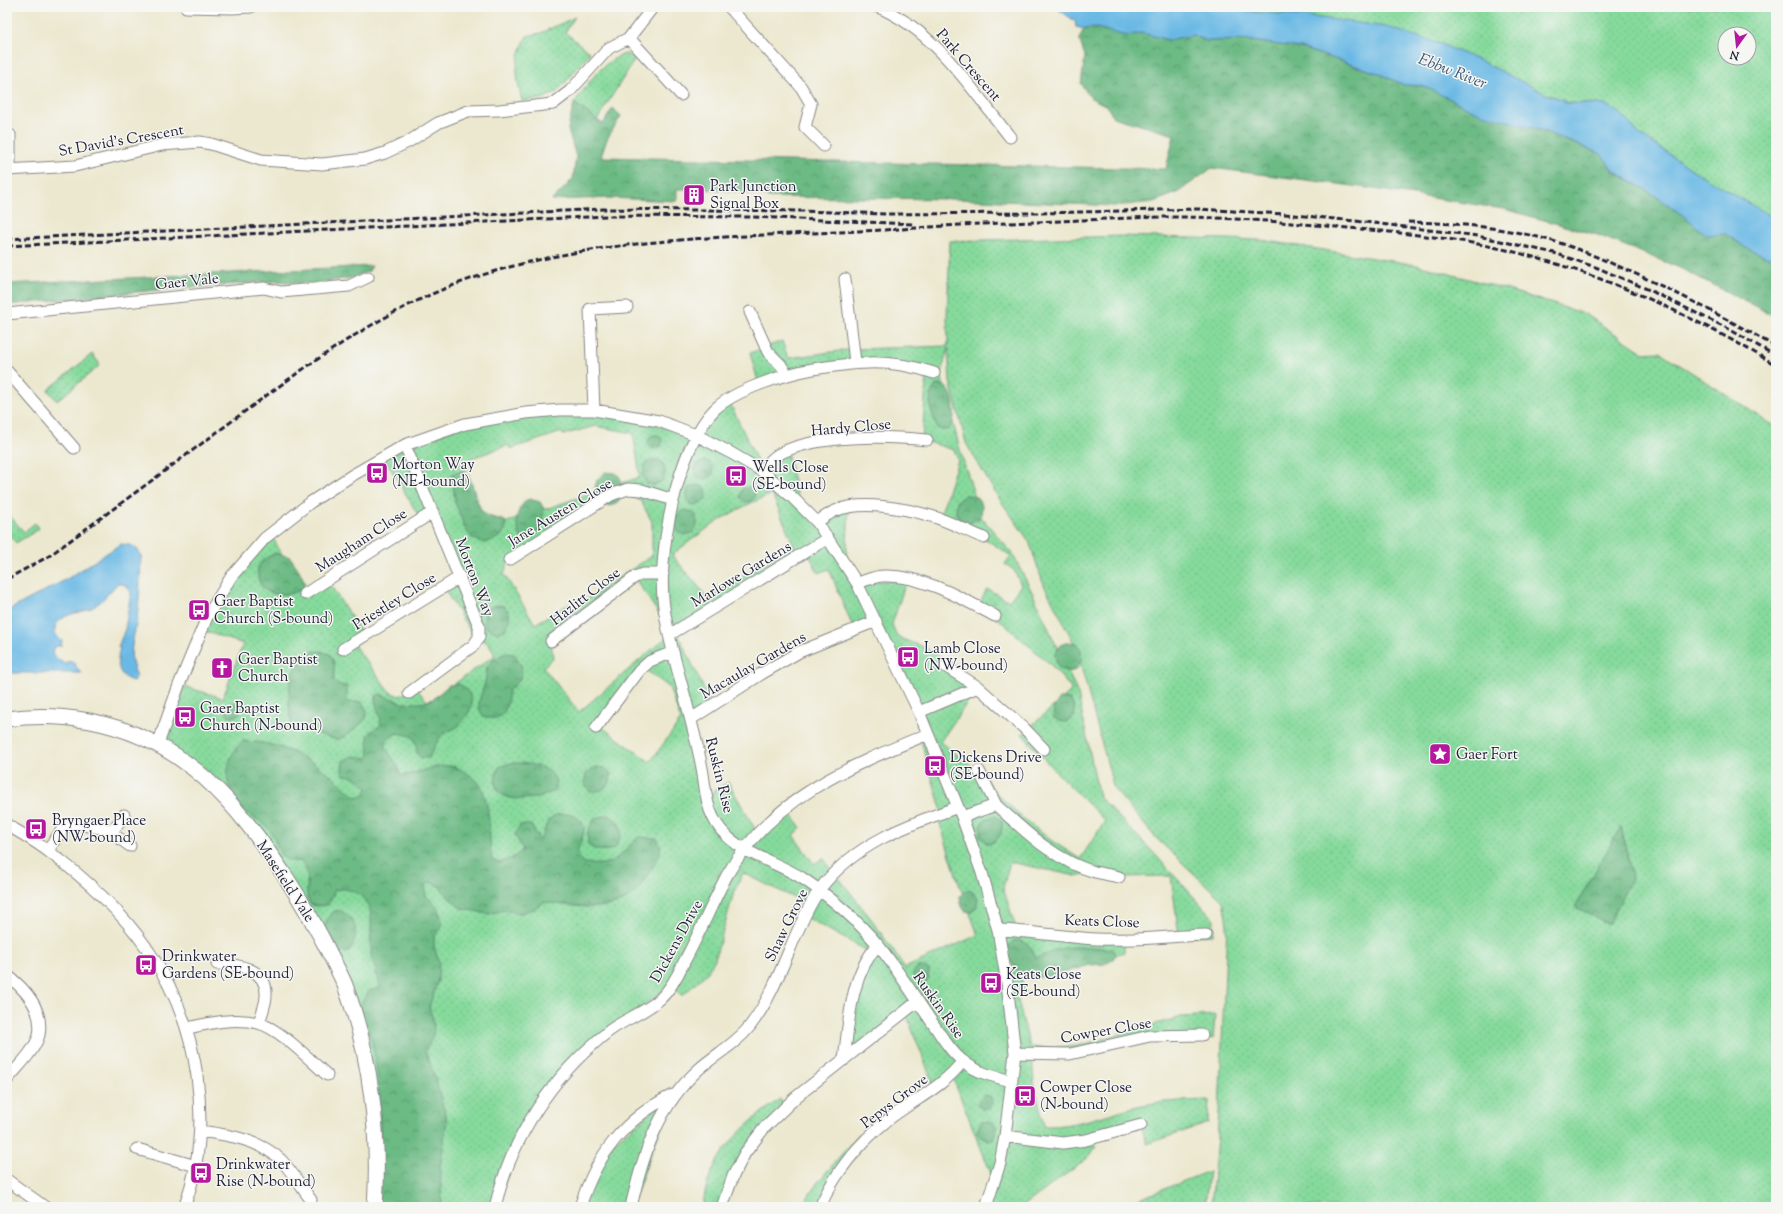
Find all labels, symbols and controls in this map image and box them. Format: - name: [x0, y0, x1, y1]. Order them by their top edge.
- street label: Park Crescent: [930, 25, 1005, 107]
- north arrow: [1717, 26, 1757, 66]
- text: N: [1728, 46, 1742, 64]
- water label: Ebbw River: [1414, 49, 1490, 96]
- street label: St David's Crescent: [57, 120, 186, 163]
- place label: Park Junction Signal Box: [710, 177, 797, 215]
- building icon: Park Junction Signal Box: [681, 182, 707, 208]
- street label: Gaer Vale: [154, 269, 220, 296]
- street label: Hardy Close: [810, 415, 892, 442]
- place label: Morton Way (NE-bound): [392, 455, 475, 493]
- place label: Wells Close (SE-bound): [752, 458, 829, 496]
- bus stop icon: Morton Way (NE-bound): [364, 460, 390, 486]
- bus stop icon: Wells Close (SE-bound): [723, 463, 749, 489]
- street label: Jane Austen Close: [504, 474, 617, 553]
- street label: Maugham Close: [312, 504, 412, 579]
- street label: Morton Way: [449, 535, 498, 620]
- street label: Marlowe Gardens: [688, 537, 796, 614]
- street label: Hazlitt Close: [547, 563, 625, 631]
- street label: Priestley Close: [349, 568, 441, 636]
- place label: Gaer Baptist Church (S-bound): [214, 592, 333, 630]
- bus stop icon: Gaer Baptist Church (S-bound): [186, 597, 212, 623]
- street label: Macaulay Gardens: [697, 627, 811, 705]
- place label: Lamb Close (NW-bound): [924, 639, 1008, 677]
- bus stop icon: Lamb Close (NW-bound): [895, 644, 921, 670]
- place label: Gaer Baptist Church: [238, 650, 318, 688]
- church icon: Gaer Baptist Church: [209, 655, 235, 681]
- place label: Gaer Baptist Church (N-bound): [200, 699, 322, 737]
- bus stop icon: Gaer Baptist Church (N-bound): [172, 704, 198, 730]
- street label: Ruskin Rise: [699, 735, 738, 815]
- place icon: Gaer Fort: [1427, 741, 1453, 767]
- place label: Gaer Fort: [1456, 745, 1518, 766]
- place label: Dickens Drive (SE-bound): [950, 748, 1042, 786]
- bus stop icon: Dickens Drive (SE-bound): [922, 753, 948, 779]
- place label: Bryngaer Place (NW-bound): [52, 811, 146, 849]
- bus stop icon: Bryngaer Place (NW-bound): [23, 816, 49, 842]
- street label: Masefield Vale: [250, 837, 319, 927]
- street label: Shaw Grove: [761, 886, 814, 966]
- street label: Dickens Drive: [646, 897, 709, 987]
- street label: Keats Close: [1064, 911, 1140, 934]
- place label: Drinkwater Gardens (SE-bound): [162, 947, 294, 985]
- bus stop icon: Drinkwater Gardens (SE-bound): [133, 952, 159, 978]
- place label: Keats Close (SE-bound): [1006, 965, 1081, 1003]
- street label: Ruskin Rise: [907, 968, 969, 1044]
- bus stop icon: Keats Close (SE-bound): [978, 970, 1004, 996]
- street label: Cowper Close: [1059, 1013, 1153, 1050]
- street label: Pepys Grove: [857, 1070, 933, 1134]
- place label: Cowper Close (N-bound): [1040, 1078, 1132, 1116]
- bus stop icon: Cowper Close (N-bound): [1012, 1083, 1038, 1109]
- place label: Drinkwater Rise (N-bound): [216, 1155, 316, 1193]
- bus stop icon: Drinkwater Rise (N-bound): [188, 1160, 214, 1186]

